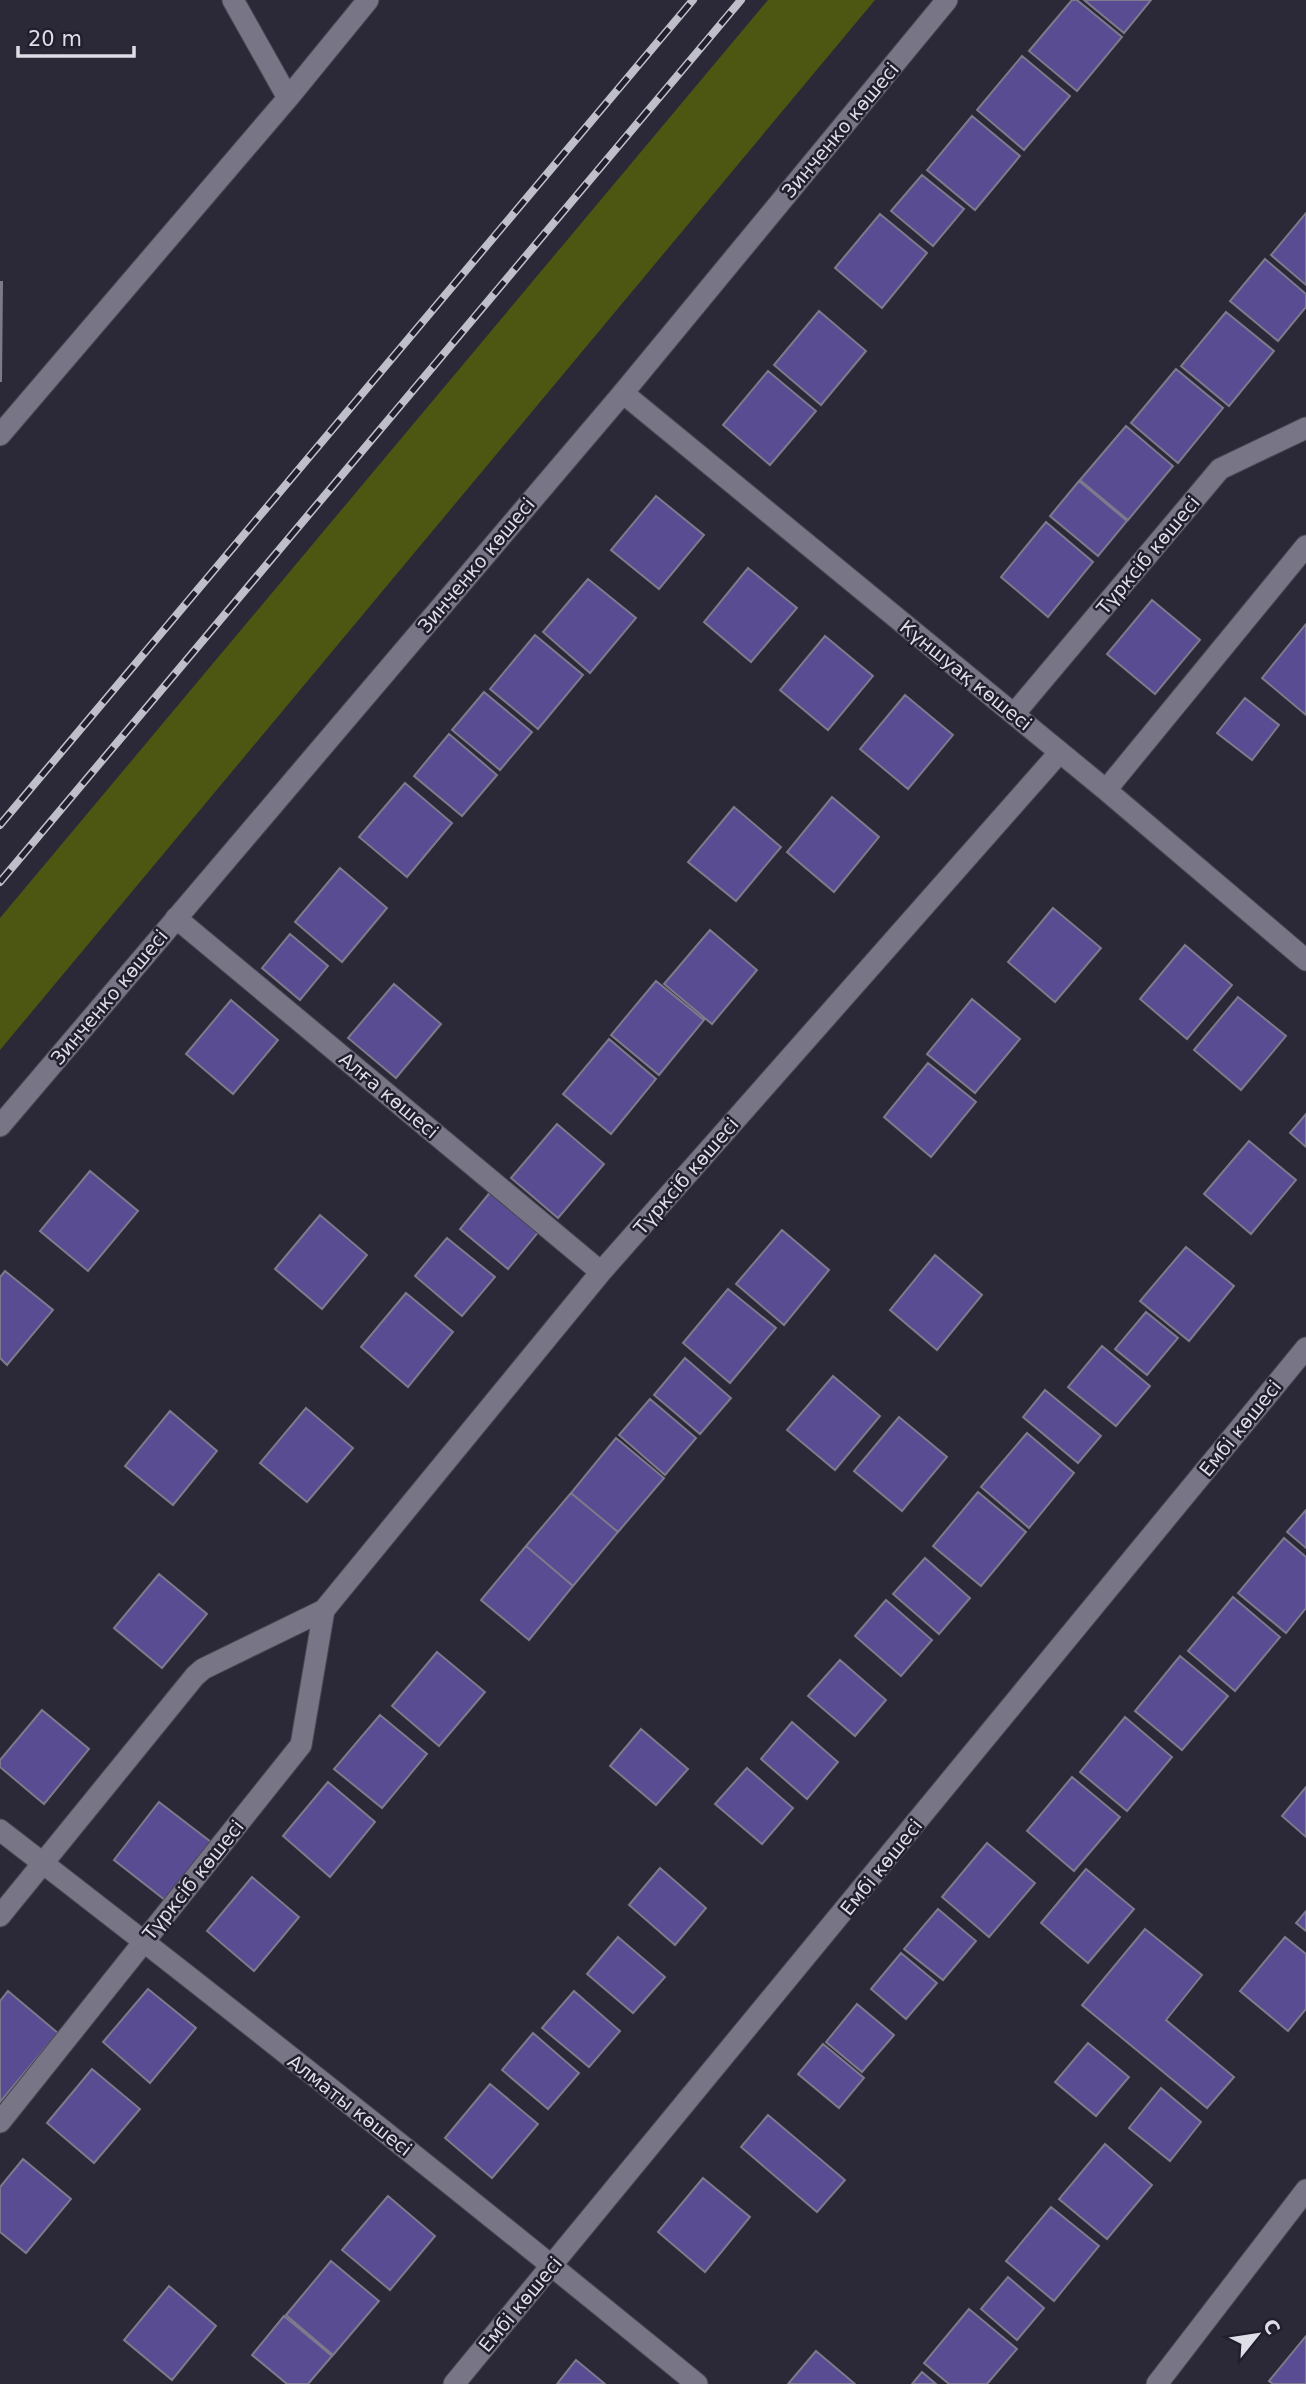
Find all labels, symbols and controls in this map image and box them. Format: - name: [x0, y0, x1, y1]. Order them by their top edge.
- scale bar: [18, 14, 133, 58]
- text: 20 m: [28, 27, 82, 51]
- street label: Зинченко көшесі: [777, 58, 903, 202]
- street label: Түрксіб көшесі: [1091, 491, 1204, 619]
- street label: Зинченко көшесі: [413, 493, 539, 637]
- street label: Күншуақ көшесі: [896, 615, 1036, 735]
- street label: Зинченко көшесі: [46, 925, 172, 1069]
- street label: Алға көшесі: [335, 1047, 443, 1143]
- street label: Түрксіб көшесі: [629, 1113, 743, 1240]
- street label: Ембі көшесі: [1195, 1376, 1285, 1480]
- street label: Ембі көшесі: [836, 1815, 926, 1919]
- street label: Түрксіб көшесі: [137, 1816, 248, 1945]
- street label: Алматы көшесі: [284, 2050, 416, 2160]
- street label: Ембі көшесі: [474, 2252, 566, 2356]
- north arrow: [1222, 2300, 1292, 2370]
- text: С: [1259, 2315, 1285, 2338]

